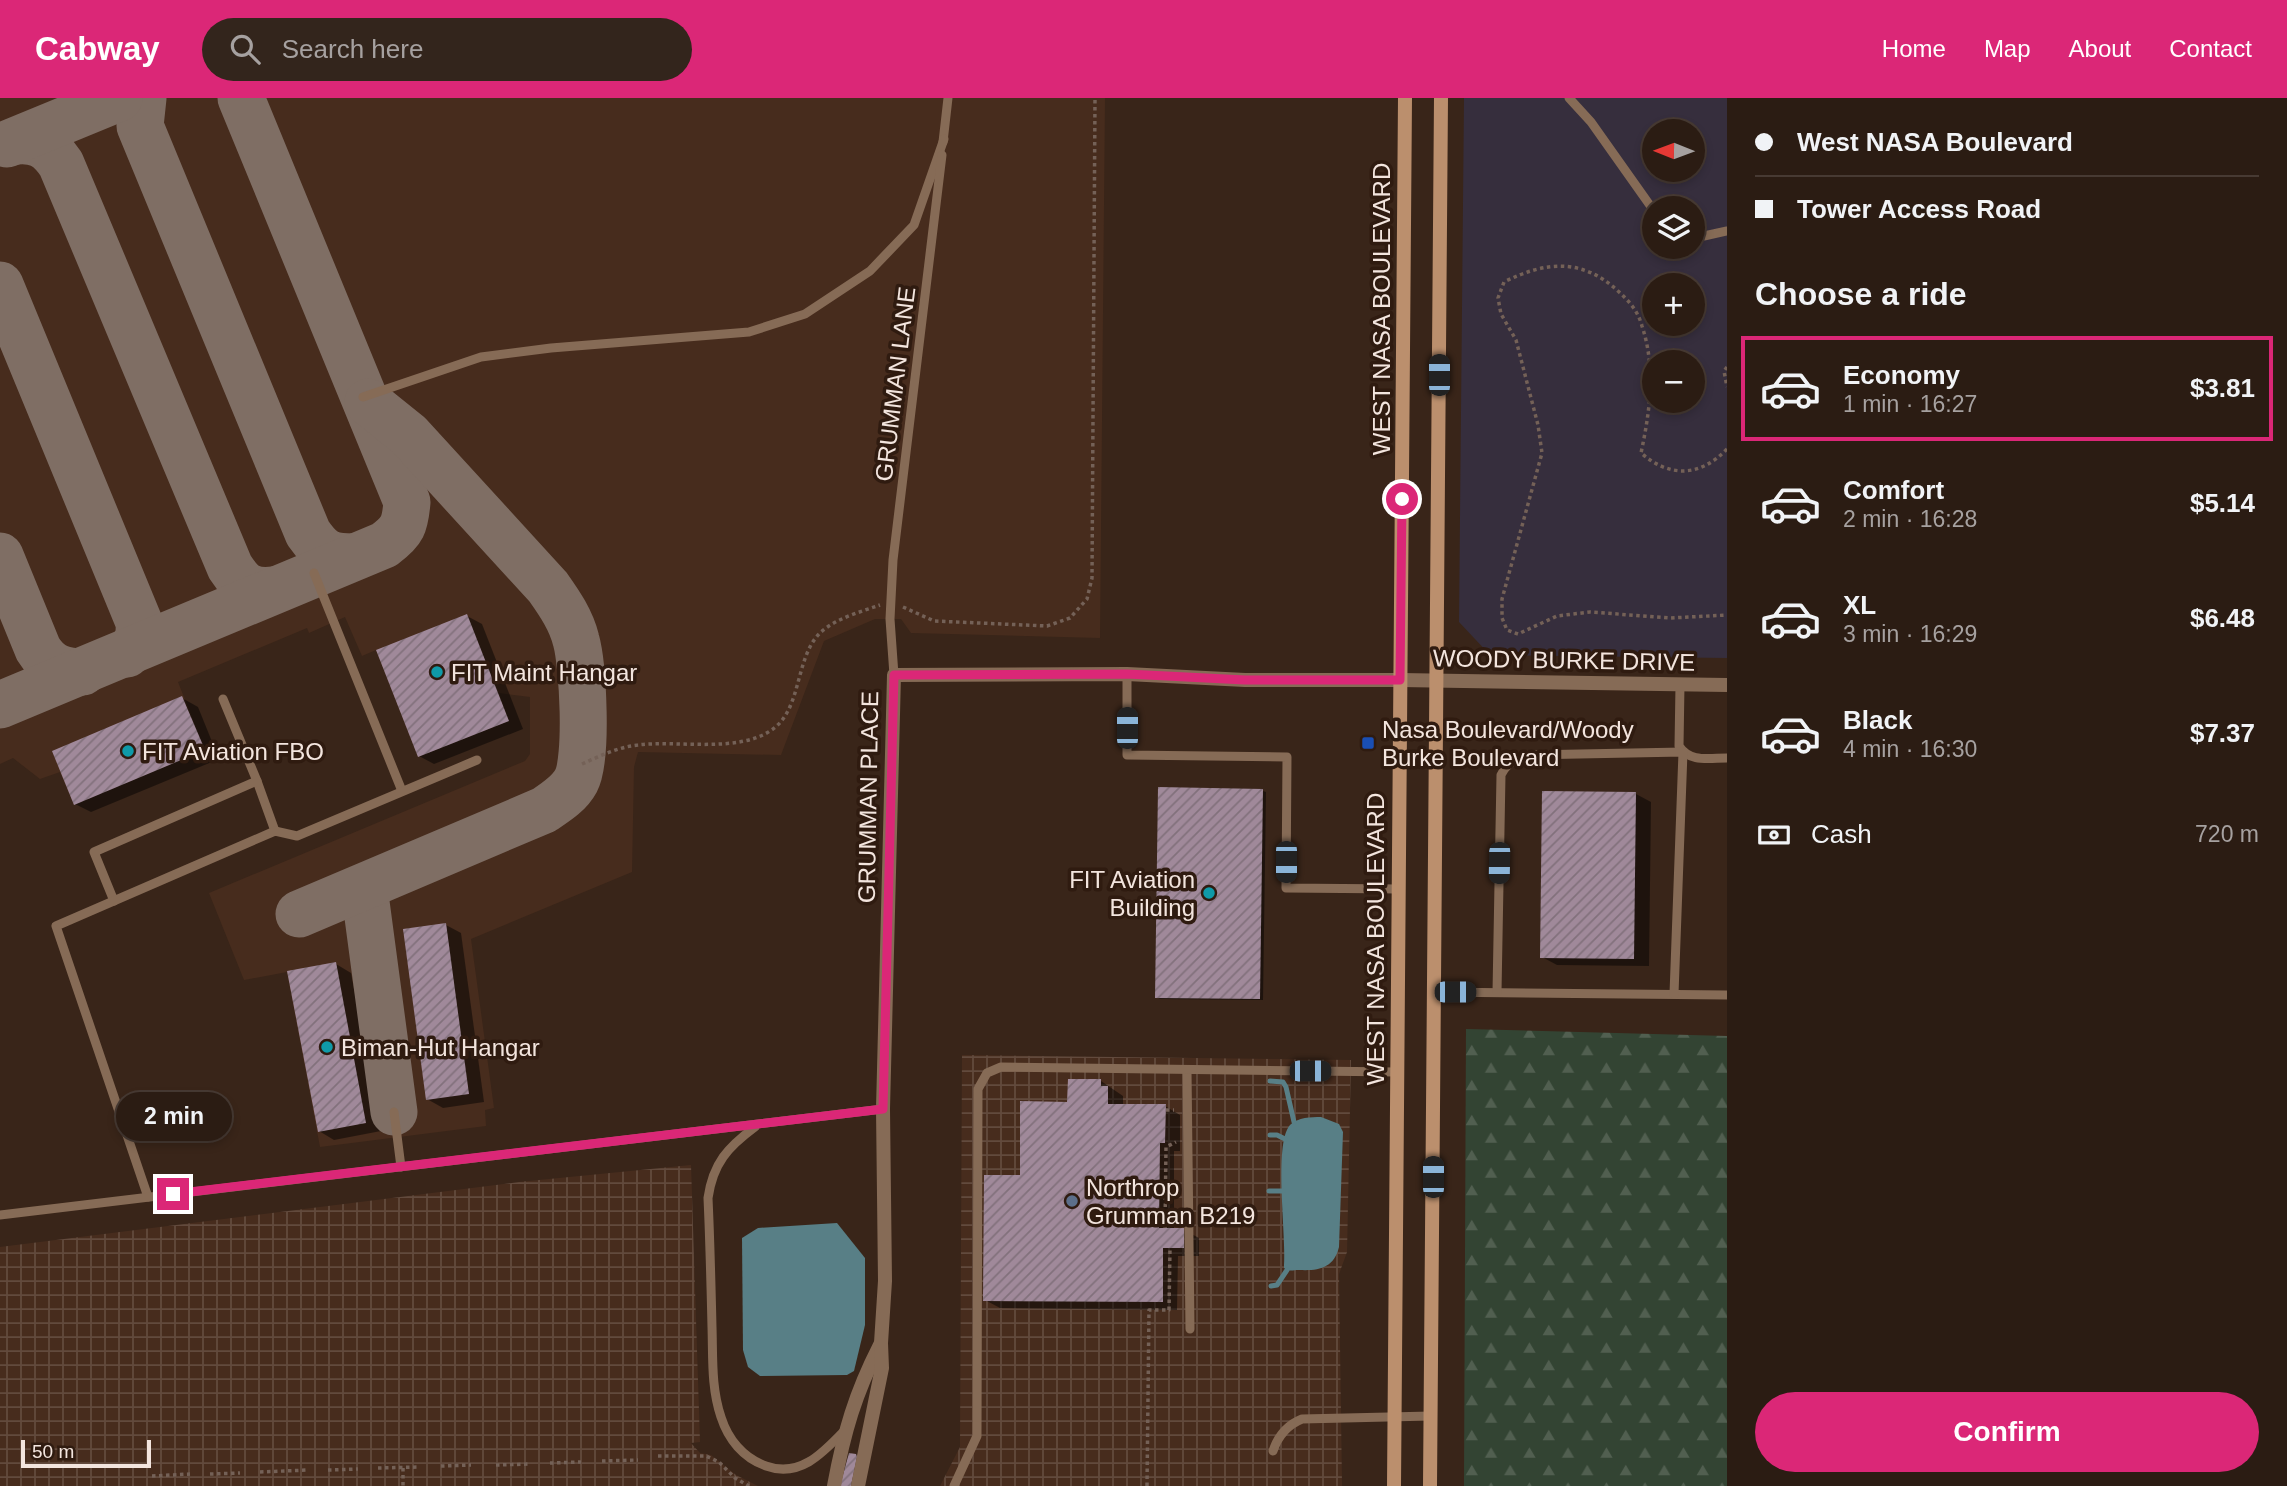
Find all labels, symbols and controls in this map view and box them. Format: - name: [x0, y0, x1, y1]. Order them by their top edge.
- search box: [202, 18, 692, 81]
- text: Cabway: [35, 30, 160, 67]
- icon: search: [226, 30, 264, 68]
- text: Search here: [282, 34, 423, 64]
- text: Home: [1882, 35, 1946, 62]
- text: Map: [1984, 35, 2031, 62]
- text: About: [2069, 35, 2131, 62]
- text: Contact: [2169, 35, 2252, 62]
- north arrow: [1642, 119, 1704, 182]
- map controls: [1642, 119, 1705, 413]
- text: West NASA Boulevard: [1797, 127, 2073, 157]
- street label: WEST NASA BOULEVARD: [1368, 163, 1395, 455]
- text: Tower Access Road: [1797, 194, 2041, 224]
- button: layers: [1642, 196, 1705, 259]
- button: +: [1642, 273, 1705, 336]
- text: Choose a ride: [1755, 276, 1967, 312]
- street label: GRUMMAN LANE: [870, 285, 920, 483]
- button: −: [1642, 350, 1705, 413]
- car: [1429, 354, 1450, 396]
- icon: car: [1759, 357, 1822, 420]
- text: Economy: [1843, 360, 1960, 390]
- text: $3.81: [2190, 373, 2255, 403]
- text: 1 min · 16:27: [1843, 391, 1977, 417]
- icon: car: [1759, 472, 1822, 535]
- text: Comfort: [1843, 475, 1944, 505]
- route start: [1386, 483, 1418, 515]
- text: $5.14: [2190, 488, 2255, 518]
- text: 2 min · 16:28: [1843, 506, 1977, 532]
- icon: car: [1759, 587, 1822, 650]
- text: XL: [1843, 590, 1876, 620]
- text: $6.48: [2190, 603, 2255, 633]
- text: 3 min · 16:29: [1843, 621, 1977, 647]
- street label: WOODY BURKE DRIVE: [1433, 644, 1695, 676]
- place label: FIT Maint Hangar: [451, 659, 637, 686]
- marker: FIT Maint Hangar: [429, 664, 445, 680]
- street label: GRUMMAN PLACE: [853, 691, 883, 903]
- icon: car: [1759, 702, 1822, 765]
- text: Black: [1843, 705, 1912, 735]
- car: [1117, 707, 1138, 749]
- place label: Nasa Boulevard/Woody Burke Boulevard: [1382, 716, 1634, 771]
- text: $7.37: [2190, 718, 2255, 748]
- marker: Nasa Boulevard/Woody Burke Boulevard: [1360, 735, 1376, 751]
- text: 4 min · 16:30: [1843, 736, 1977, 762]
- place label: FIT Aviation FBO: [142, 738, 324, 765]
- marker: FIT Aviation FBO: [120, 743, 136, 759]
- street label: WEST NASA BOULEVARD: [1362, 793, 1389, 1085]
- icon: cash: [1755, 816, 1793, 854]
- text: Cash: [1811, 819, 1872, 849]
- text: 720 m: [2195, 821, 2259, 847]
- car: [1276, 841, 1297, 883]
- car: [1489, 842, 1510, 884]
- place label: FIT Aviation Building: [1069, 866, 1195, 921]
- marker: FIT Aviation Building: [1201, 885, 1217, 901]
- car: [1435, 982, 1477, 1003]
- place label: Biman-Hut Hangar: [341, 1034, 540, 1061]
- marker: Biman-Hut Hangar: [319, 1039, 335, 1055]
- car: [1290, 1061, 1332, 1082]
- callout: 2 min: [115, 1093, 231, 1142]
- text: 2 min: [144, 1103, 204, 1129]
- car: [1423, 1156, 1444, 1198]
- place label: Northrop Grumman B219: [1086, 1174, 1255, 1229]
- route end: [157, 1178, 189, 1210]
- marker: Northrop Grumman B219: [1064, 1193, 1080, 1209]
- button: Confirm: [1755, 1392, 2259, 1472]
- scale bar: [21, 1437, 150, 1469]
- text: 50 m: [32, 1441, 74, 1462]

